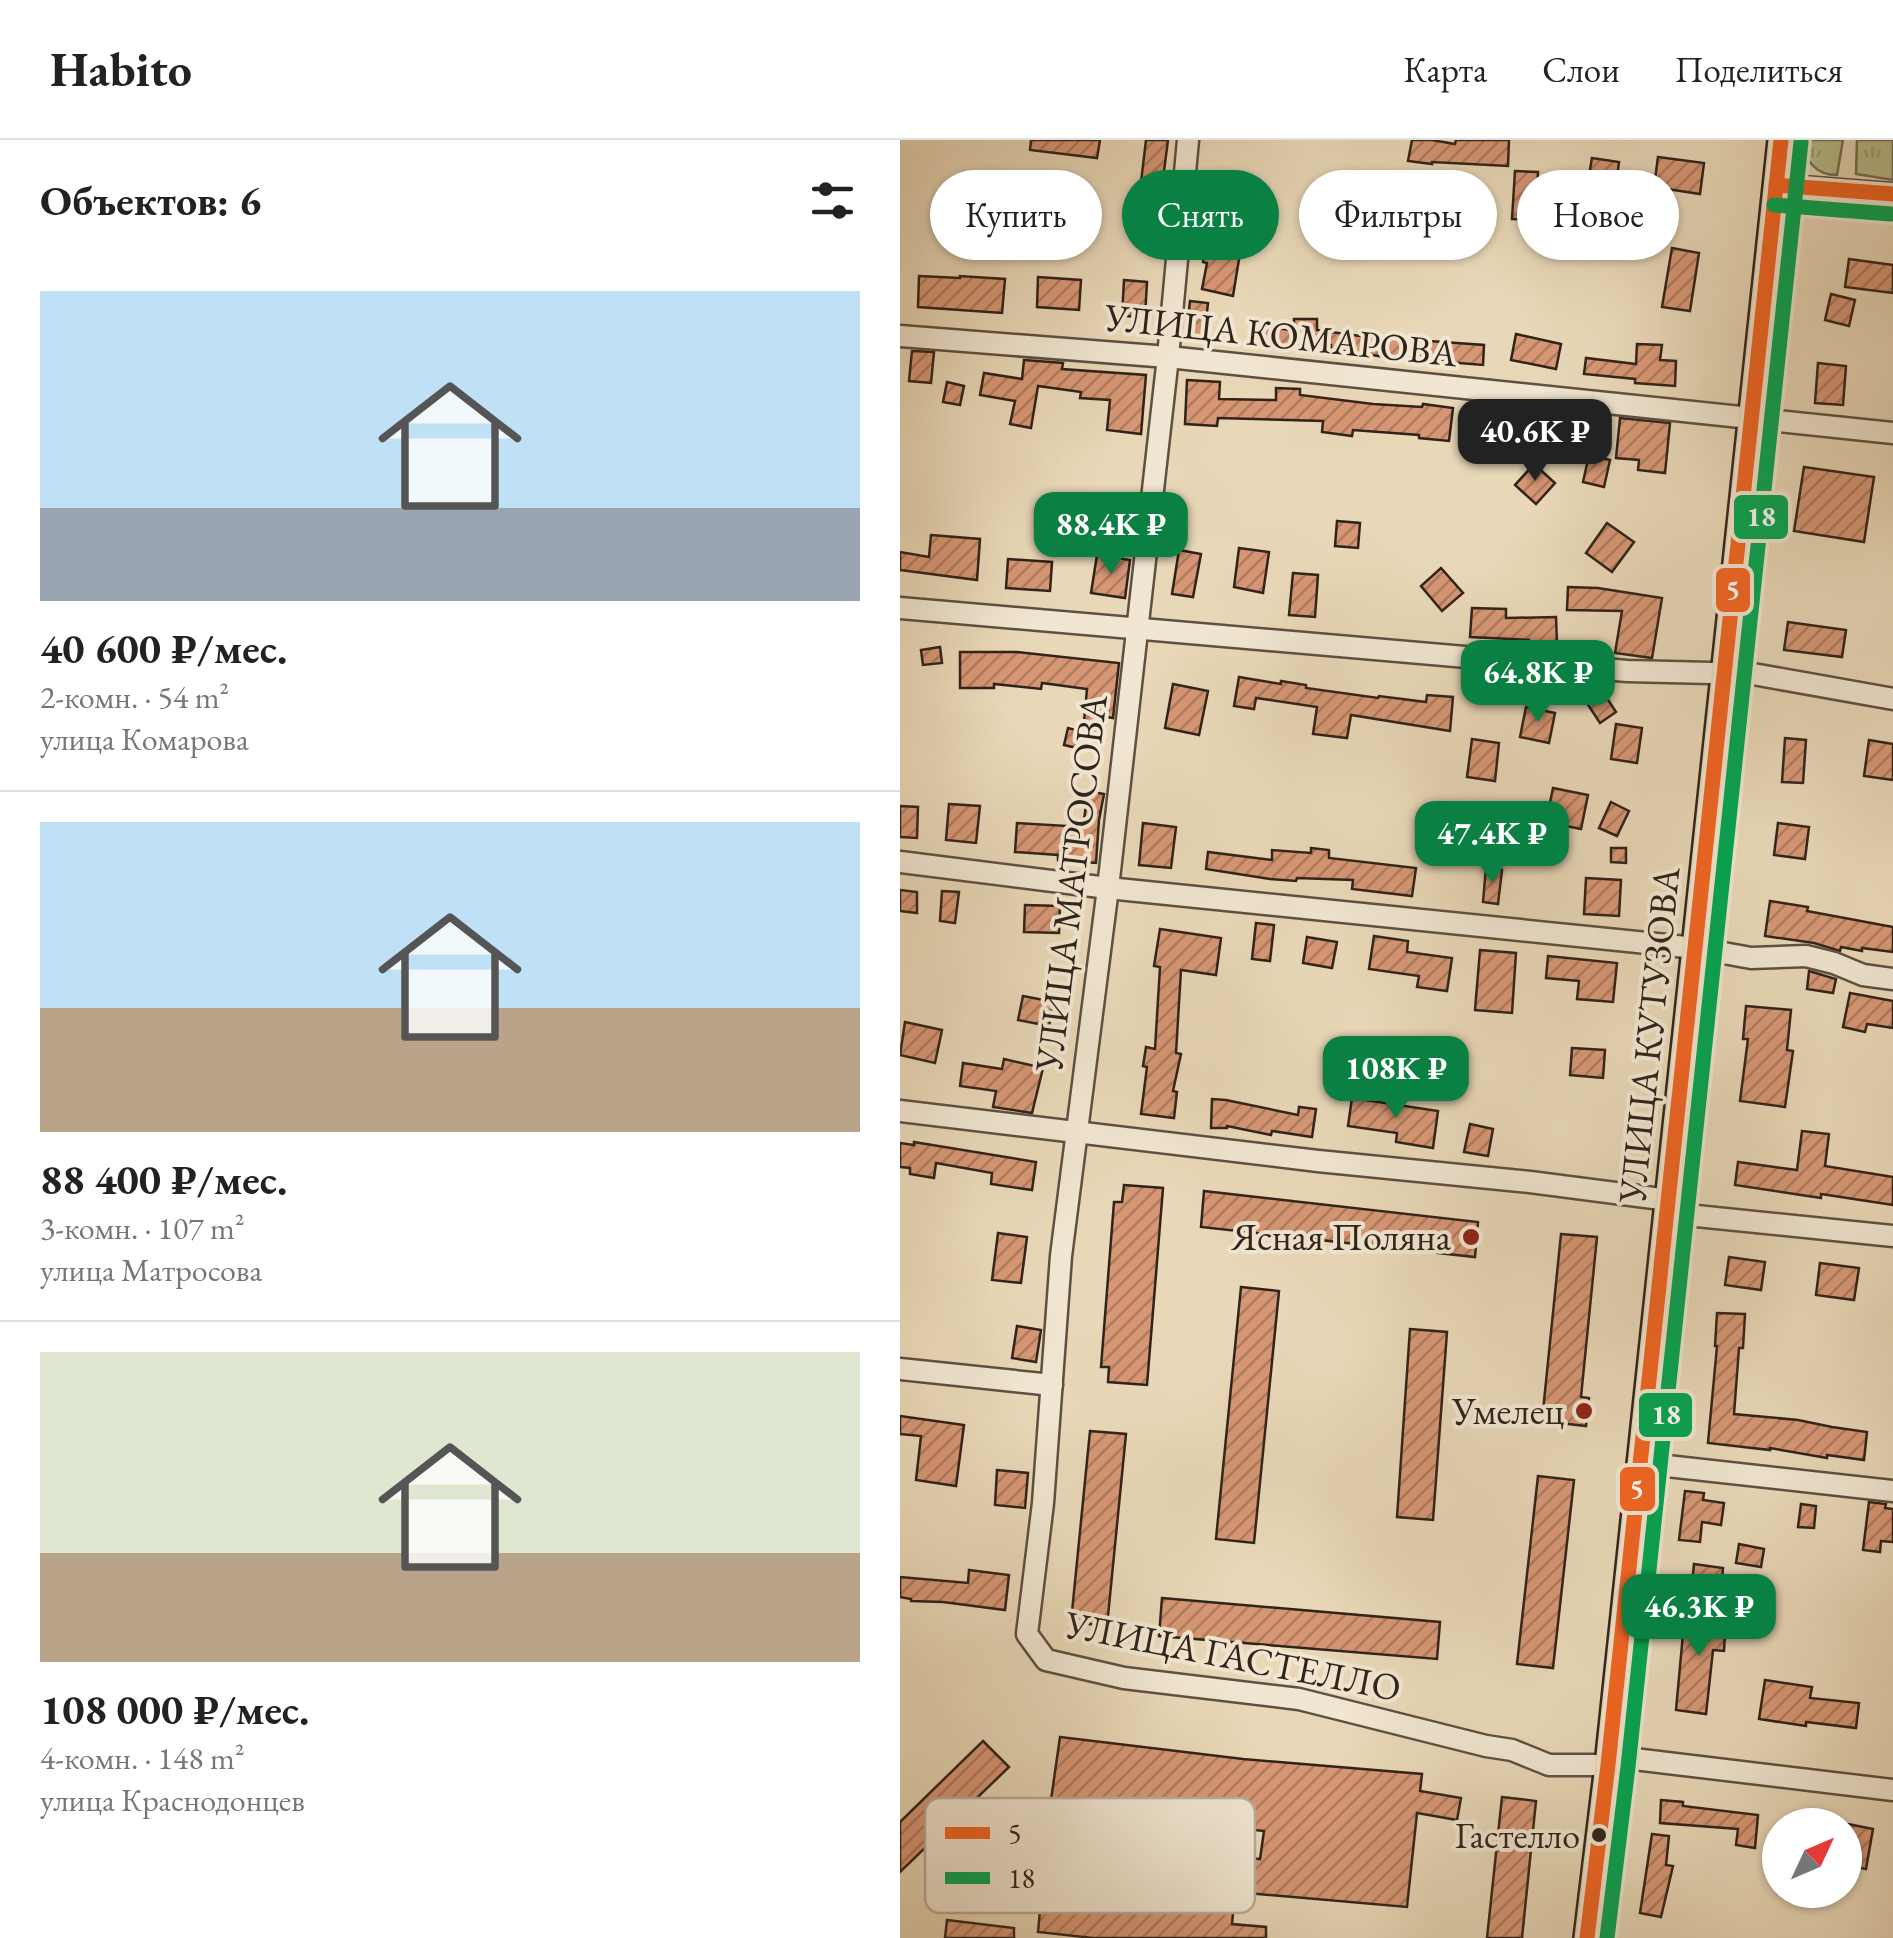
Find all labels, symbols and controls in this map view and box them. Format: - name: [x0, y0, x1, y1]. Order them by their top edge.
- text: Habito: [50, 38, 192, 100]
- text: Карта: [1404, 47, 1487, 92]
- text: Слои: [1542, 47, 1620, 92]
- text: Поделиться: [1675, 47, 1843, 92]
- chip: Купить: [930, 170, 1102, 260]
- chip: Снять: [1122, 170, 1279, 260]
- chip: Фильтры: [1299, 170, 1497, 260]
- chip: Новое: [1517, 170, 1679, 260]
- text: Объектов: 6: [40, 173, 261, 228]
- icon: filters: [805, 173, 860, 228]
- street label: УЛИЦА КОМАРОВА: [1101, 292, 1460, 377]
- icon: home: [360, 356, 540, 536]
- pin: 40.6K ₽: [1443, 399, 1627, 484]
- text: 40.6K ₽: [1480, 410, 1590, 452]
- pin: 88.4K ₽: [1019, 492, 1203, 577]
- line badge: 18: [1732, 493, 1790, 541]
- text: 18: [1746, 498, 1776, 534]
- text: 88.4K ₽: [1056, 503, 1166, 545]
- line badge: 5: [1714, 566, 1752, 614]
- text: 5: [1726, 571, 1740, 607]
- text: 40 600 ₽/мес.: [40, 621, 287, 676]
- pin: 64.8K ₽: [1446, 640, 1630, 725]
- text: 64.8K ₽: [1483, 651, 1593, 693]
- text: 2-комн. · 54 m²: [40, 676, 229, 718]
- street label: УЛИЦА МАТРОСОВА: [1023, 691, 1118, 1075]
- text: улица Комарова: [40, 718, 249, 760]
- pin: 47.4K ₽: [1400, 801, 1584, 886]
- text: 47.4K ₽: [1437, 812, 1547, 854]
- street label: УЛИЦА КУТУЗОВА: [1606, 864, 1691, 1206]
- icon: home: [360, 887, 540, 1067]
- pin: 108K ₽: [1315, 1036, 1477, 1121]
- text: 108K ₽: [1345, 1047, 1447, 1089]
- text: 88 400 ₽/мес.: [40, 1152, 287, 1207]
- text: 3-комн. · 107 m²: [40, 1207, 245, 1249]
- place label: Ясная Поляна: [1231, 1212, 1452, 1261]
- marker: Ясная Поляна: [1460, 1226, 1482, 1248]
- text: улица Матросова: [40, 1249, 262, 1291]
- place label: Умелец: [1451, 1386, 1564, 1435]
- line badge: 18: [1637, 1391, 1694, 1439]
- text: 18: [1651, 1396, 1681, 1432]
- marker: Умелец: [1573, 1400, 1595, 1422]
- icon: home: [360, 1417, 540, 1597]
- line badge: 5: [1618, 1465, 1657, 1513]
- text: 5: [1630, 1470, 1644, 1506]
- pin: 46.3K ₽: [1607, 1574, 1791, 1659]
- text: 46.3K ₽: [1644, 1585, 1754, 1627]
- street label: УЛИЦА ГАСТЕЛЛО: [1060, 1599, 1405, 1712]
- text: 108 000 ₽/мес.: [40, 1682, 309, 1737]
- text: 4-комн. · 148 m²: [40, 1737, 245, 1779]
- text: улица Краснодонцев: [40, 1779, 305, 1821]
- legend: [925, 1798, 1255, 1913]
- north arrow: [1762, 1808, 1862, 1908]
- map controls: [1762, 1808, 1862, 1908]
- place label: Гастелло: [1455, 1812, 1580, 1859]
- text: 5: [1008, 1815, 1021, 1851]
- marker: Гастелло: [1589, 1825, 1609, 1845]
- text: 18: [1008, 1860, 1035, 1896]

